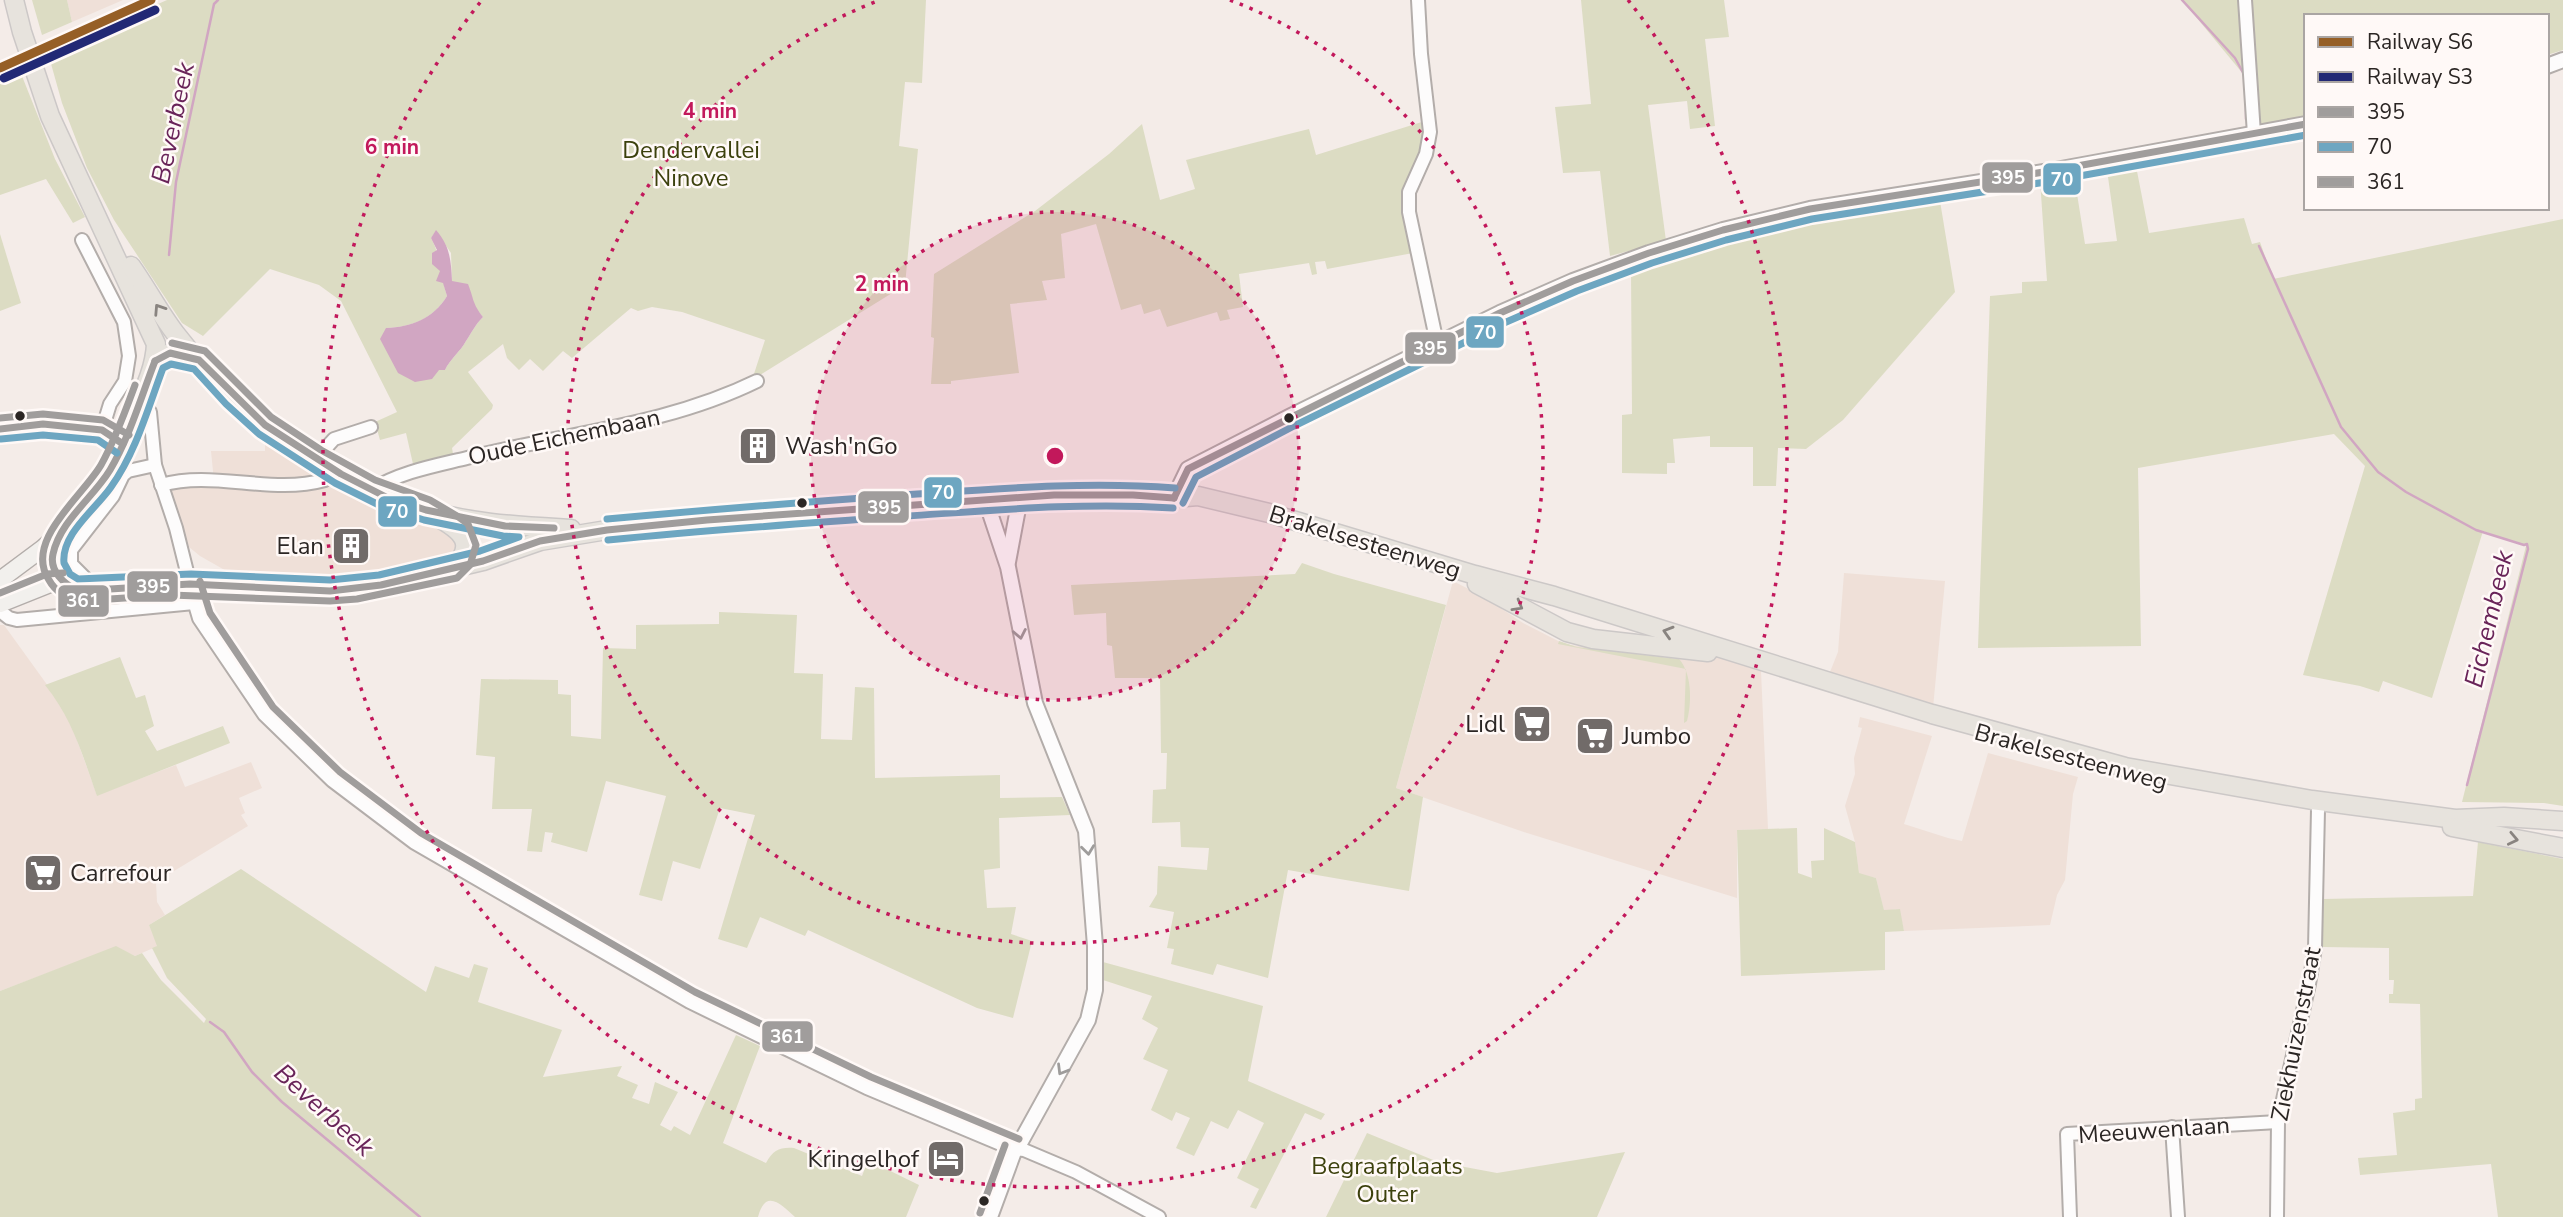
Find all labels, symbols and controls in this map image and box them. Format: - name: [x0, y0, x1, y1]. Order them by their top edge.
- legend: [2304, 14, 2549, 210]
- text: Railway S6: [2367, 28, 2473, 56]
- water label: Beverbeek: [143, 58, 203, 187]
- text: Railway S3: [2367, 63, 2473, 91]
- text: 4 min: [683, 97, 737, 125]
- text: 395: [2367, 98, 2405, 126]
- text: 6 min: [365, 133, 419, 161]
- text: 70: [2367, 133, 2392, 161]
- park label: Dendervallei Ninove: [622, 134, 760, 194]
- line badge: 395: [1981, 161, 2034, 194]
- line badge: 70: [2042, 162, 2082, 196]
- text: 395: [1991, 165, 2025, 191]
- text: 70: [2051, 167, 2073, 193]
- text: 361: [2367, 168, 2405, 196]
- text: 2 min: [855, 270, 909, 298]
- one-way arrow: [155, 303, 168, 316]
- line badge: 70: [1465, 315, 1505, 349]
- text: 70: [1474, 320, 1496, 346]
- line badge: 395: [1404, 331, 1457, 365]
- text: 395: [1413, 336, 1447, 362]
- street label: Oude Eichembaan: [465, 401, 663, 473]
- unlabelled marker: [13, 409, 27, 423]
- unlabelled marker: [1282, 411, 1296, 425]
- building icon: Wash'nGo: [737, 425, 779, 467]
- place label: Wash'nGo: [785, 430, 898, 462]
- centre of rings: [1043, 444, 1067, 468]
- line badge: 70: [923, 476, 963, 509]
- text: 70: [932, 480, 954, 506]
- line badge: 395: [857, 490, 910, 524]
- line badge: 70: [377, 495, 418, 528]
- text: 395: [867, 495, 901, 521]
- unlabelled marker: [795, 496, 809, 510]
- street label: Brakelsesteenweg: [1265, 498, 1465, 586]
- text: 70: [386, 499, 408, 525]
- building icon: Elan: [330, 525, 372, 567]
- place label: Elan: [277, 530, 324, 562]
- water label: Eichembeek: [2456, 546, 2522, 691]
- line badge: 395: [126, 570, 179, 603]
- text: 395: [136, 574, 170, 600]
- line badge: 361: [57, 584, 110, 618]
- text: 361: [66, 588, 100, 614]
- one-way arrow: [1511, 598, 1524, 611]
- one-way arrow: [1662, 625, 1674, 640]
- one-way arrow: [1012, 628, 1027, 640]
- supermarket icon: Lidl: [1511, 703, 1553, 745]
- place label: Lidl: [1465, 708, 1505, 740]
- supermarket icon: Jumbo: [1574, 715, 1616, 757]
- street label: Brakelsesteenweg: [1971, 716, 2171, 798]
- place label: Jumbo: [1621, 720, 1691, 752]
- one-way arrow: [2507, 831, 2519, 846]
- one-way arrow: [1080, 845, 1095, 856]
- supermarket icon: Carrefour: [22, 852, 64, 894]
- place label: Carrefour: [70, 857, 172, 889]
- street label: Ziekhuizenstraat: [2263, 944, 2329, 1124]
- line badge: 361: [761, 1020, 814, 1053]
- text: 361: [770, 1024, 804, 1050]
- water label: Beverbeek: [266, 1056, 382, 1165]
- one-way arrow: [1057, 1062, 1070, 1075]
- street label: Meeuwenlaan: [2077, 1109, 2231, 1151]
- hotel icon: Kringelhof: [925, 1138, 967, 1180]
- place label: Kringelhof: [807, 1143, 920, 1175]
- park label: Begraafplaats Outer: [1311, 1150, 1463, 1210]
- unlabelled marker: [977, 1194, 991, 1208]

